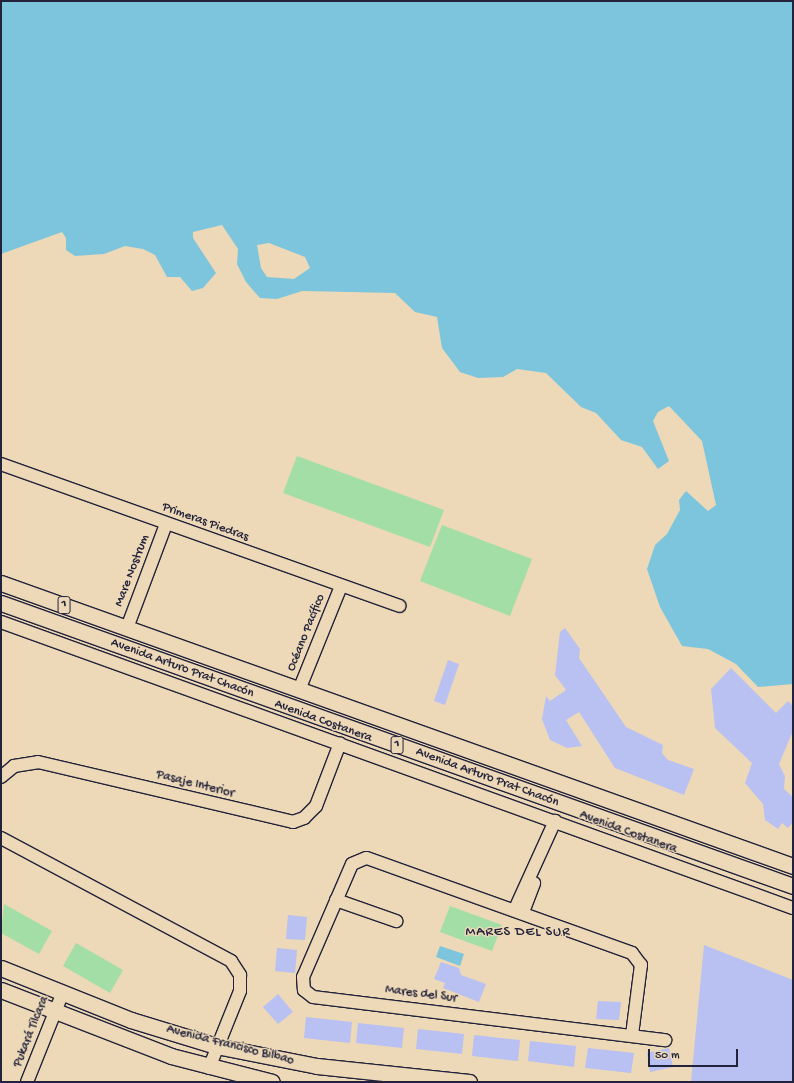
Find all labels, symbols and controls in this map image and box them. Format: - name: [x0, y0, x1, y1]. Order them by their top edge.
- street label: Primeras Piedras: [160, 500, 250, 546]
- street label: Mare Nostrum: [112, 533, 154, 609]
- street label: Océano Pacífico: [284, 592, 330, 674]
- road number: 1: [57, 595, 71, 615]
- street label: Avenida Arturo Prat Chacón: [108, 636, 256, 702]
- street label: Avenida Costanera: [272, 697, 374, 747]
- road number: 1: [390, 735, 404, 755]
- street label: Avenida Arturo Prat Chacón: [413, 745, 561, 811]
- street label: Pasaje Interior: [154, 768, 236, 802]
- street label: Avenida Costanera: [577, 808, 679, 858]
- district label: MARES DEL SUR: [465, 925, 571, 941]
- street label: Mares del Sur: [384, 983, 458, 1007]
- street label: Pukará Tilcara: [11, 994, 53, 1070]
- street label: Avenida Francisco Bilbao: [165, 1023, 295, 1069]
- scale bar: [650, 1041, 740, 1067]
- text: 50 m: [655, 1049, 680, 1063]

